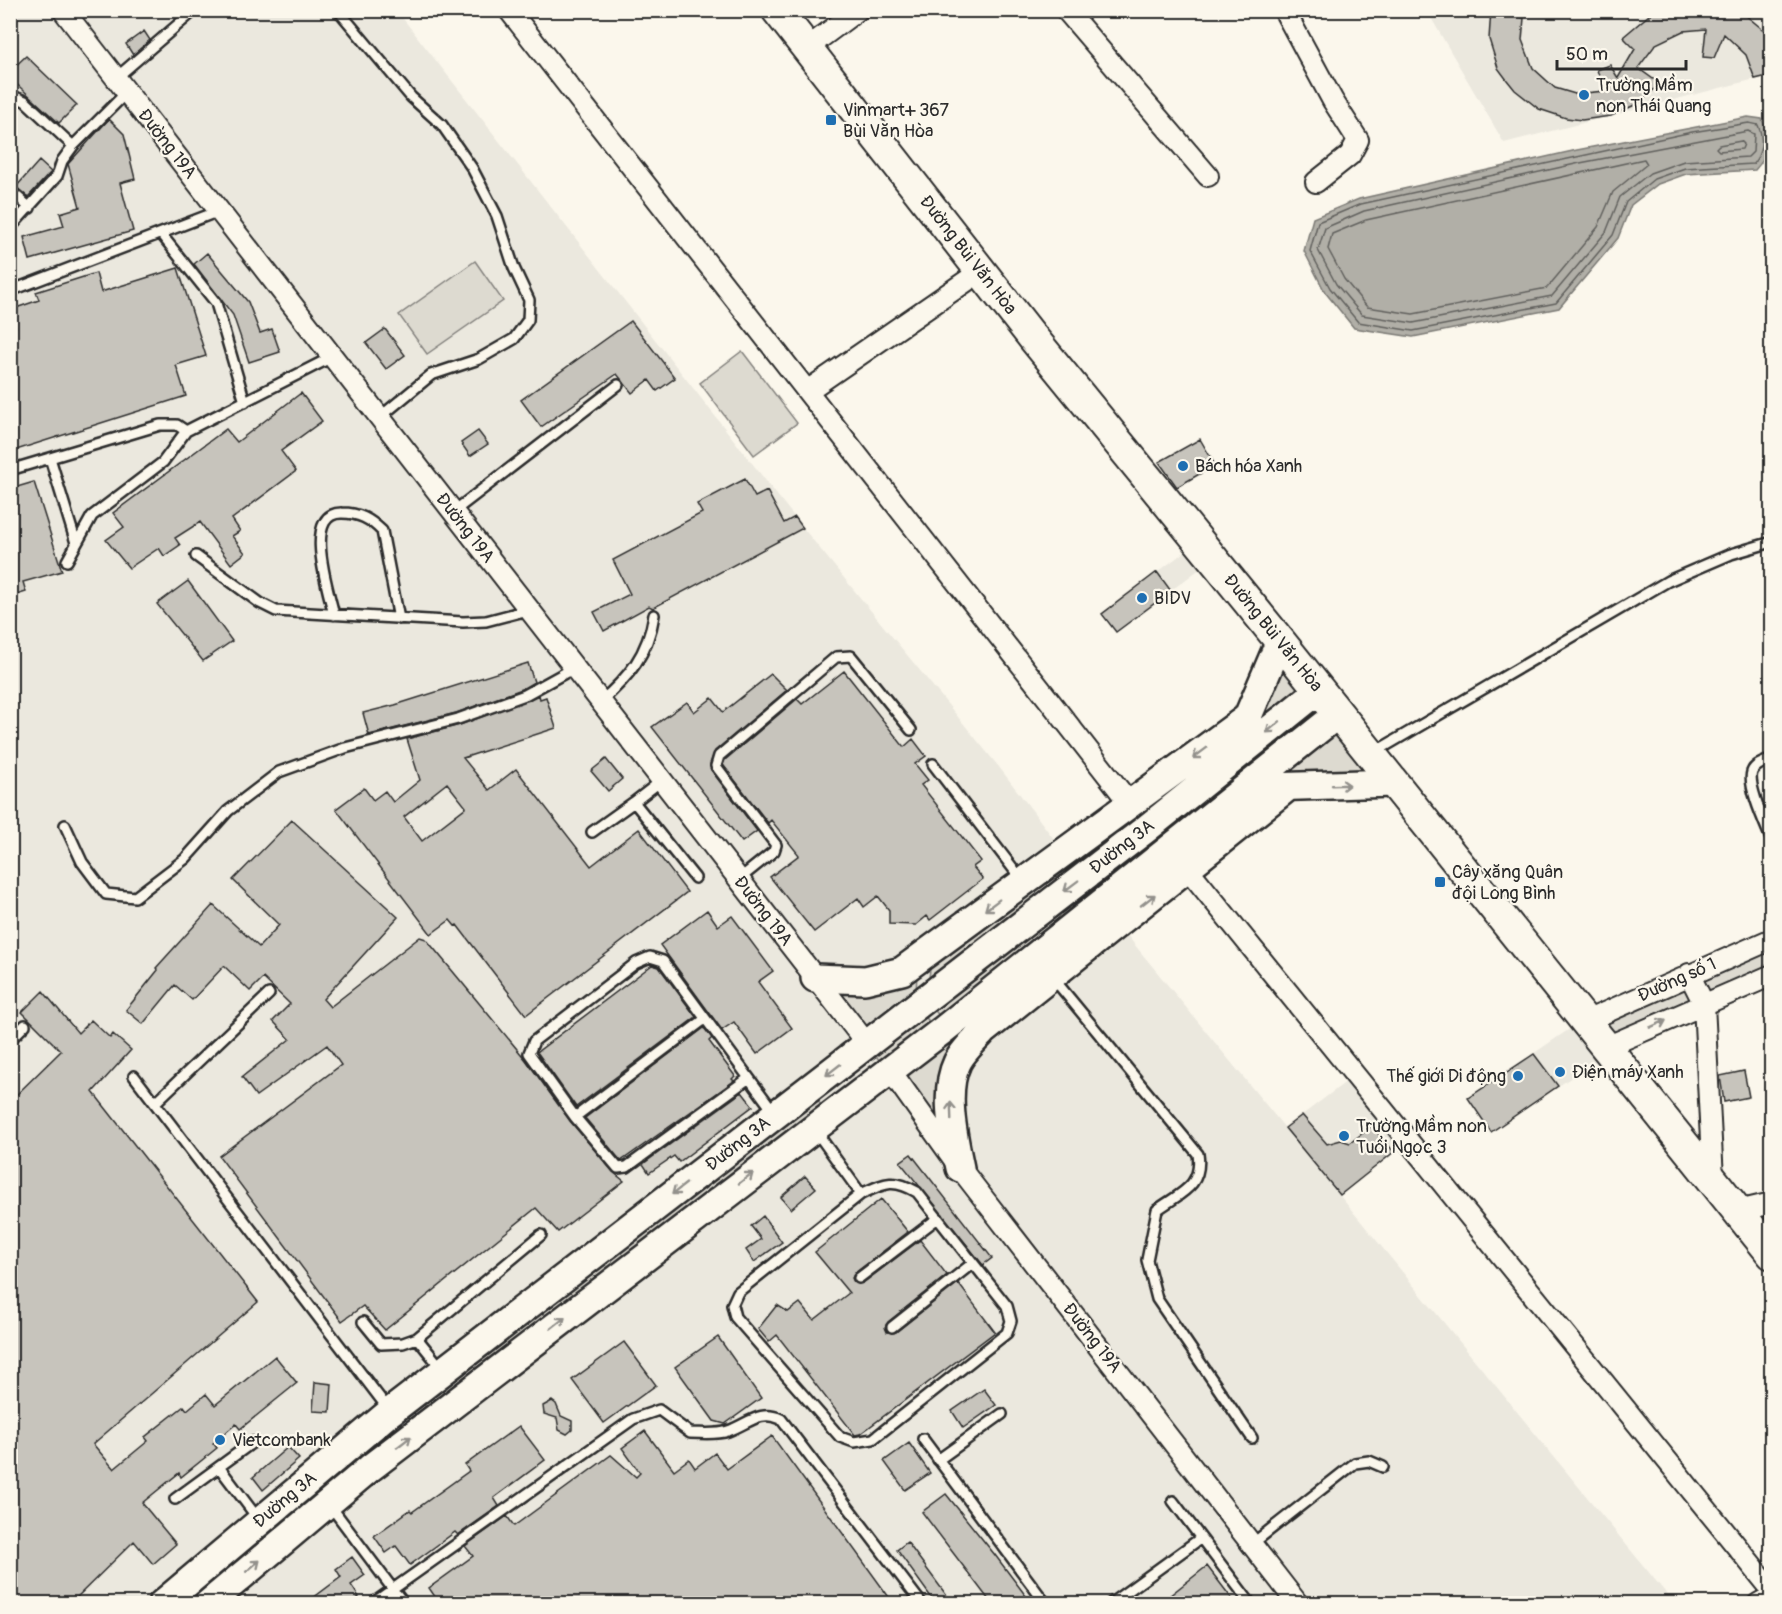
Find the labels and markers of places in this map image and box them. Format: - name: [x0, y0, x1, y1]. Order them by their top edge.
- place label: Trường Mầm non Thái Quang: [1596, 73, 1711, 118]
- marker: Trường Mầm non Thái Quang: [1577, 88, 1591, 102]
- place label: Vinmart+ 367 Bùi Văn Hòa: [843, 99, 949, 143]
- marker: Vinmart+ 367 Bùi Văn Hòa: [824, 113, 838, 127]
- place label: Bách hóa Xanh: [1195, 455, 1302, 478]
- marker: Bách hóa Xanh: [1176, 459, 1190, 473]
- place label: BIDV: [1154, 587, 1191, 610]
- marker: BIDV: [1135, 591, 1149, 605]
- place label: Cây xăng Quân đội Long Bình: [1452, 861, 1563, 905]
- marker: Cây xăng Quân đội Long Bình: [1433, 875, 1447, 889]
- place label: Điện máy Xanh: [1572, 1061, 1684, 1084]
- place label: Thế giới Di động: [1386, 1065, 1506, 1088]
- marker: Điện máy Xanh: [1553, 1065, 1567, 1079]
- marker: Thế giới Di động: [1511, 1069, 1525, 1083]
- place label: Trường Mầm non Tuổi Ngọc 3: [1356, 1114, 1487, 1159]
- marker: Trường Mầm non Tuổi Ngọc 3: [1337, 1129, 1351, 1143]
- place label: Vietcombank: [232, 1429, 331, 1452]
- marker: Vietcombank: [213, 1433, 227, 1447]

